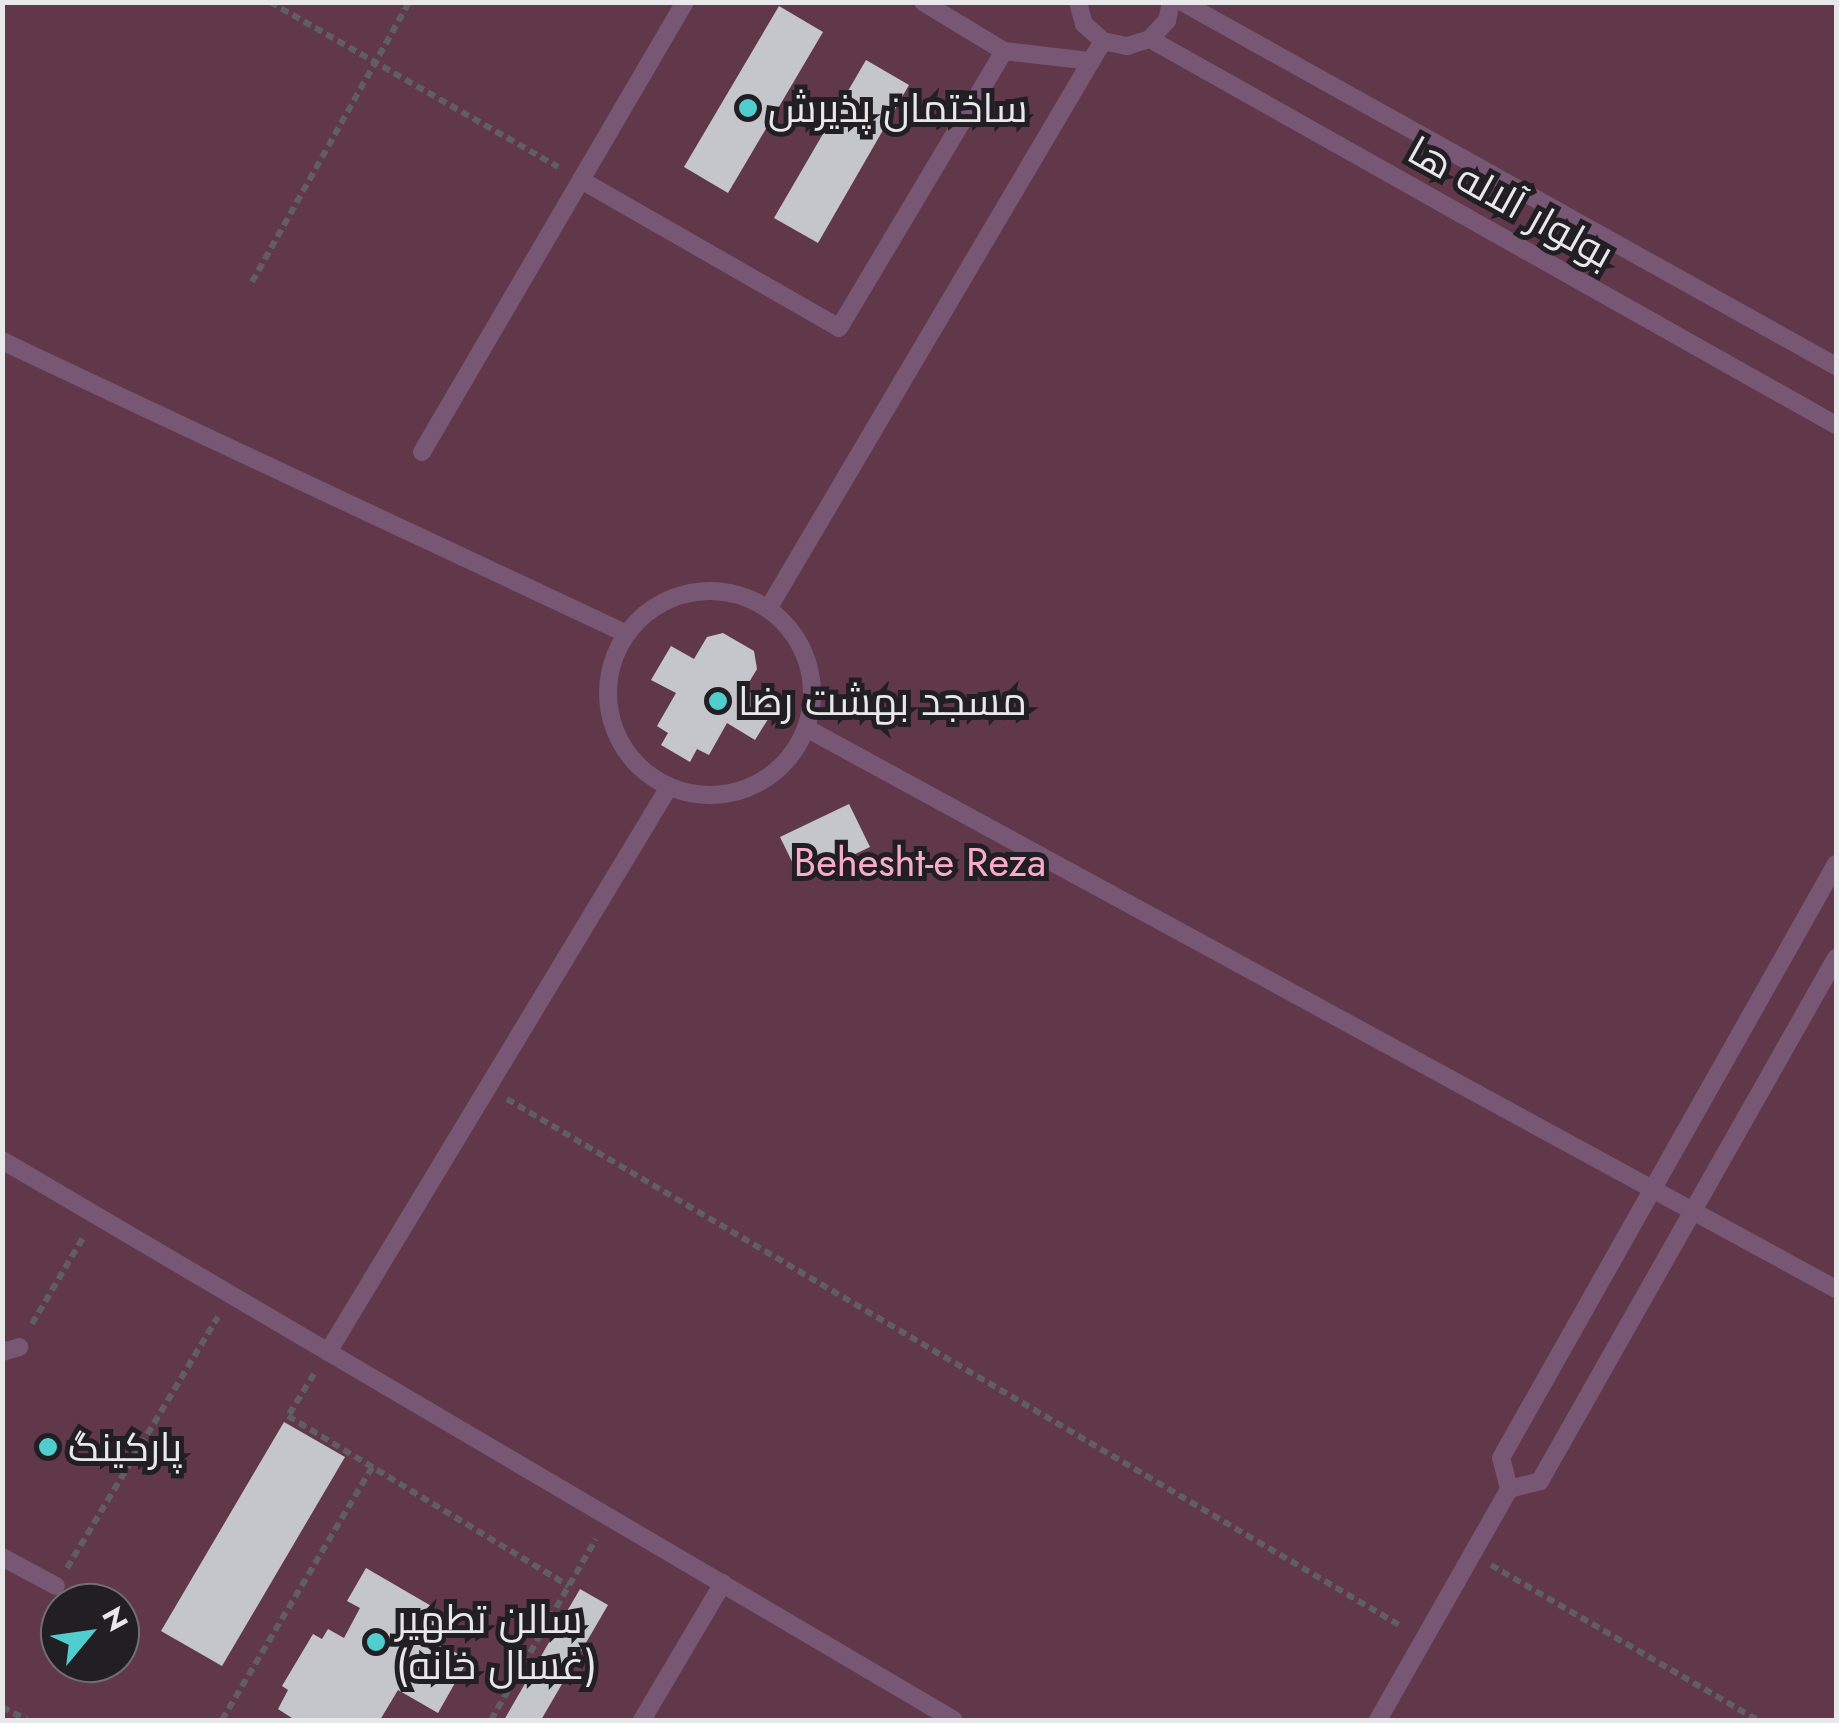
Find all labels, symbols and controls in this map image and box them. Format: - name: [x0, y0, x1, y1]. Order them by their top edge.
- place label: ساختمان پذیرش: [768, 84, 1027, 132]
- marker: ساختمان پذیرش: [737, 97, 759, 119]
- street label: بولوار آلاله ها: [1400, 126, 1622, 278]
- place label: مسجد بهشت رضا: [738, 677, 1027, 725]
- marker: مسجد بهشت رضا: [707, 690, 729, 712]
- park label: Behesht-e Reza: [794, 838, 1046, 886]
- place label: پارکینگ: [68, 1423, 182, 1471]
- marker: پارکینگ: [37, 1436, 59, 1458]
- north arrow: [40, 1583, 140, 1683]
- place label: سالن تطهیر (غسال خانه): [396, 1595, 597, 1689]
- text: N: [92, 1600, 138, 1639]
- marker: سالن تطهیر (غسال خانه): [365, 1631, 387, 1653]

